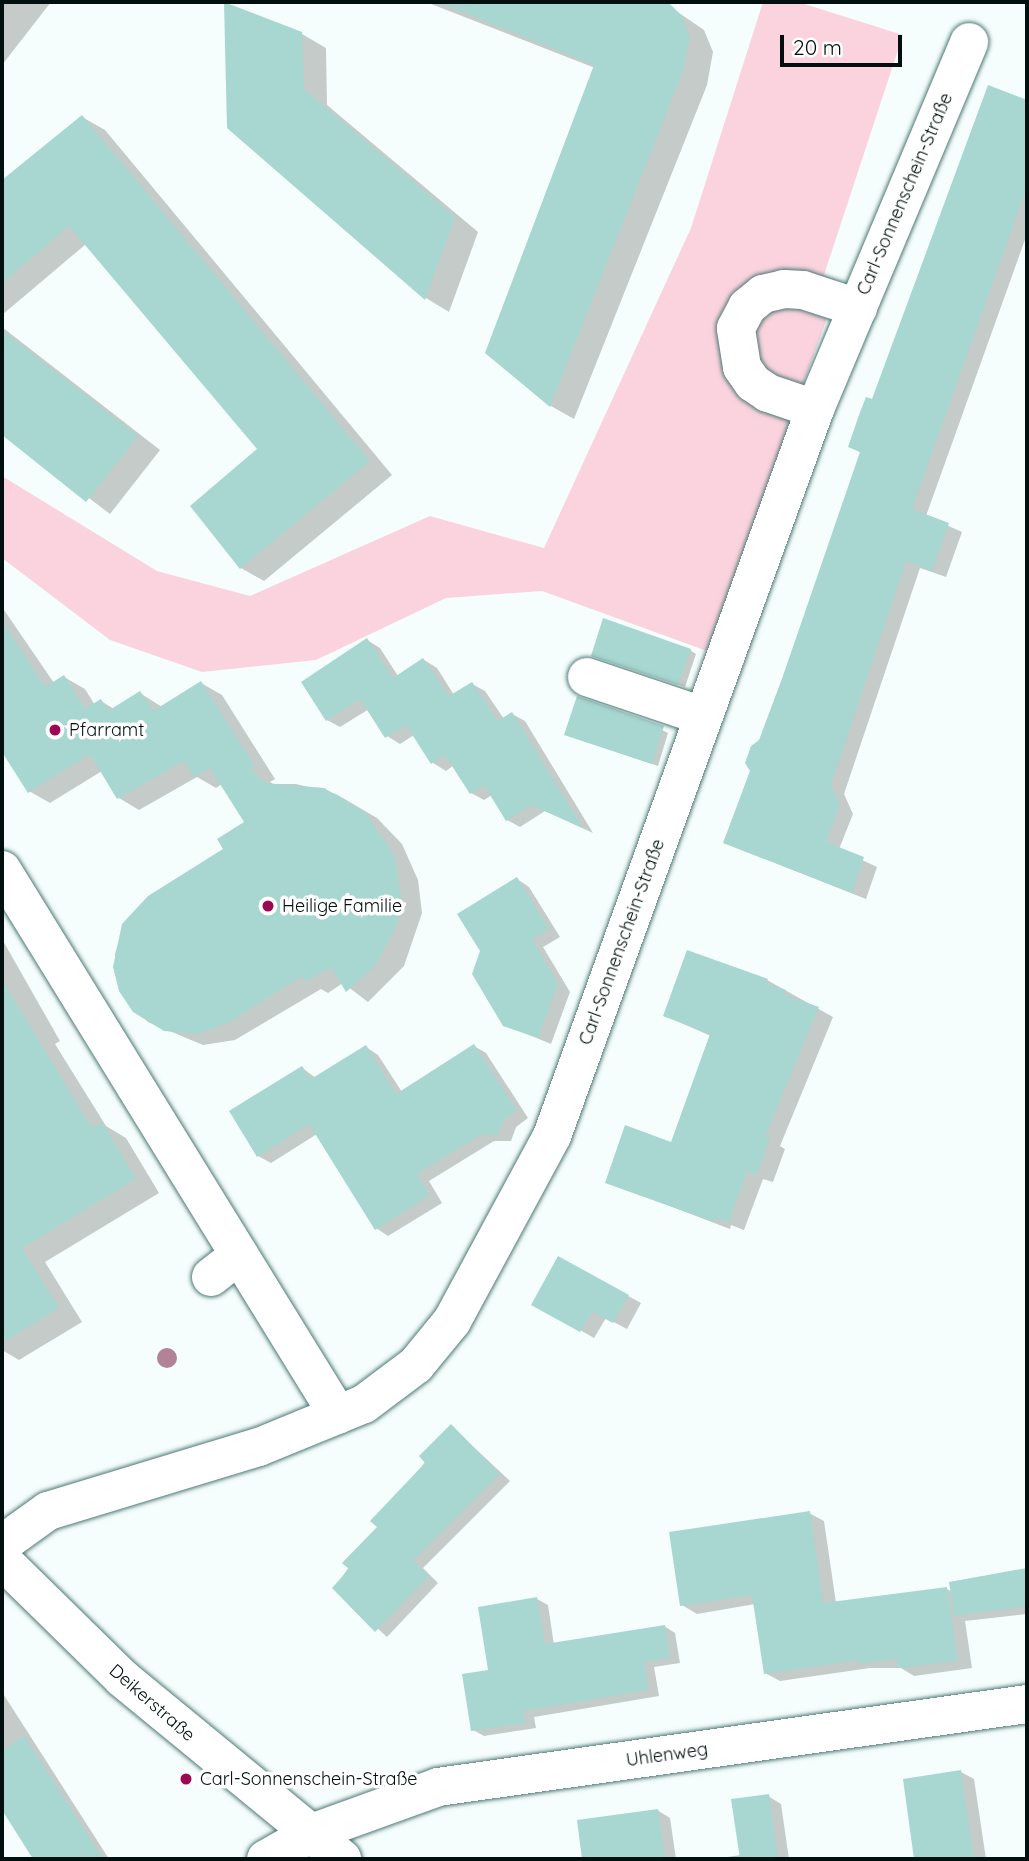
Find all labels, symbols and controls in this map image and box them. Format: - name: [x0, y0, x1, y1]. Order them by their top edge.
- scale bar: [784, 21, 906, 65]
- text: 20 m: [793, 34, 842, 60]
- street label: Carl-Sonnenschein-Straße: [853, 90, 957, 298]
- place label: Pfarramt: [69, 719, 144, 741]
- marker: Pfarramt: [47, 722, 63, 738]
- street label: Carl-Sonnenschein-Straße: [575, 836, 669, 1048]
- place label: Heilige Familie: [282, 895, 402, 917]
- marker: Heilige Familie: [260, 898, 276, 914]
- street label: Deikerstraße: [105, 1660, 199, 1746]
- street label: Uhlenweg: [625, 1739, 709, 1771]
- place label: Carl-Sonnenschein-Straße: [200, 1768, 417, 1790]
- marker: Carl-Sonnenschein-Straße: [178, 1771, 194, 1787]

